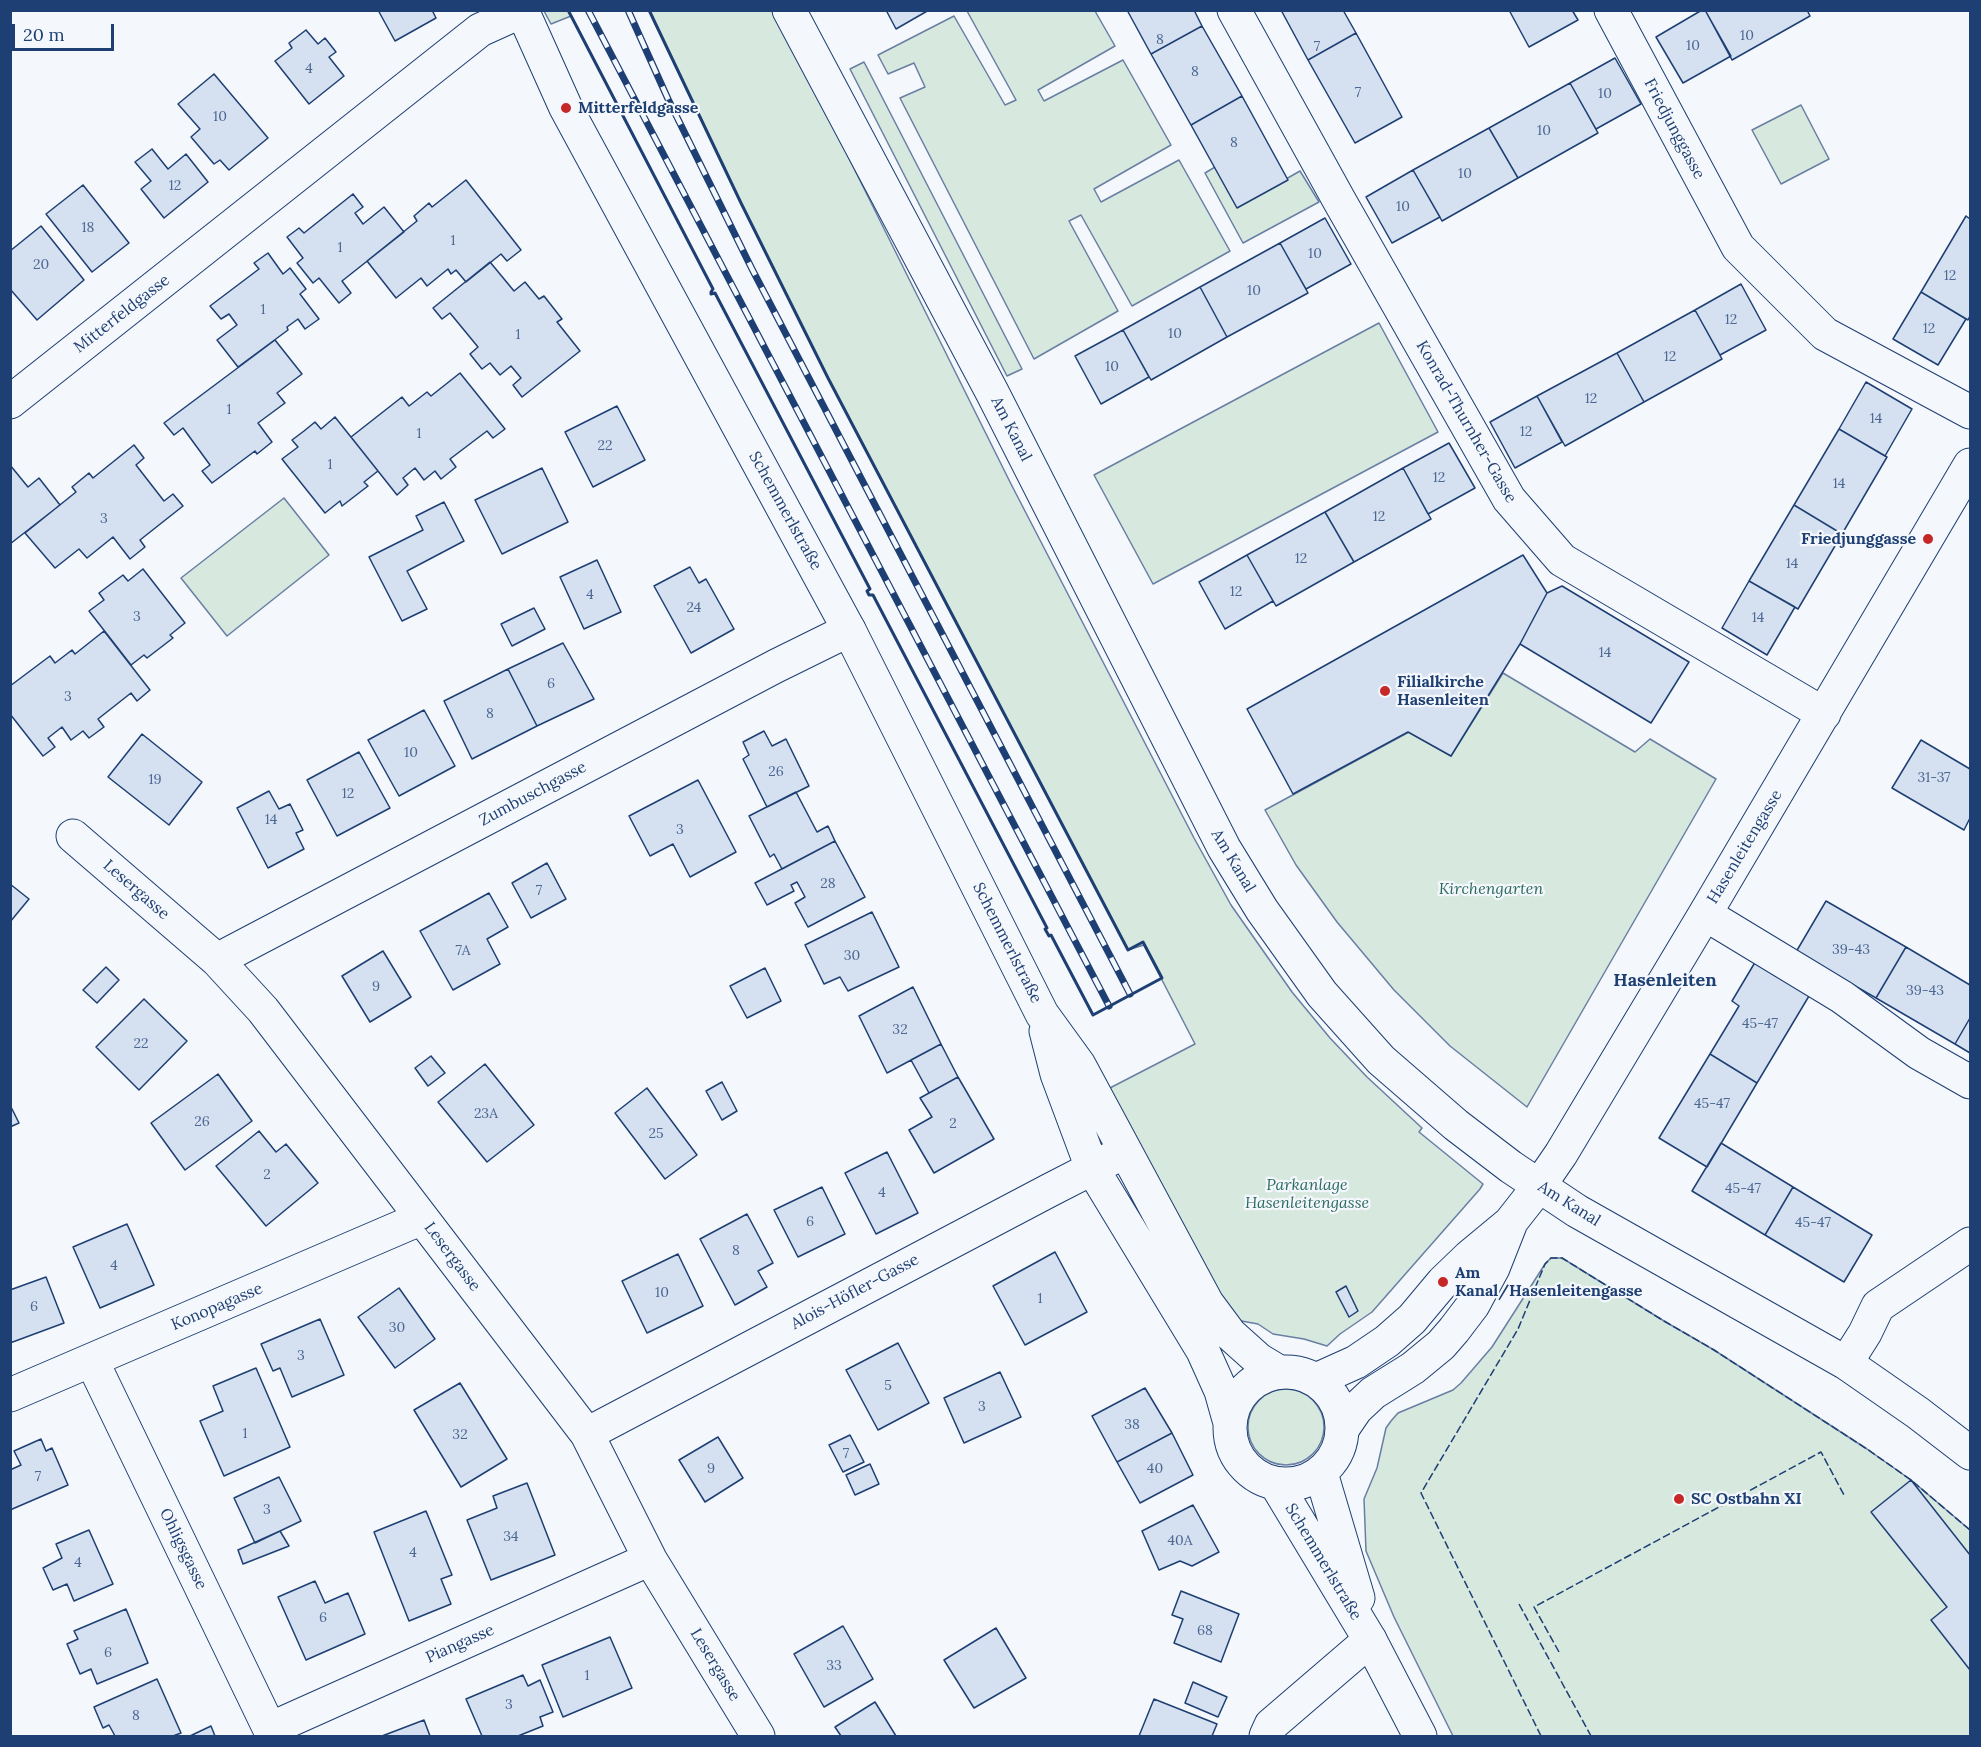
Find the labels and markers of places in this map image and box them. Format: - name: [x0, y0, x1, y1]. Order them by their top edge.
- place label: Mitterfeldgasse: [578, 98, 698, 118]
- marker: Mitterfeldgasse: [559, 101, 573, 115]
- place label: Friedjunggasse: [1801, 529, 1916, 549]
- marker: Friedjunggasse: [1921, 532, 1935, 546]
- place label: Filialkirche Hasenleiten: [1397, 672, 1489, 710]
- marker: Filialkirche Hasenleiten: [1378, 684, 1392, 698]
- place label: Am Kanal/Hasenleitengasse: [1455, 1263, 1642, 1301]
- marker: Am Kanal/Hasenleitengasse: [1436, 1275, 1450, 1289]
- place label: SC Ostbahn XI: [1691, 1489, 1802, 1509]
- marker: SC Ostbahn XI: [1672, 1492, 1686, 1506]

